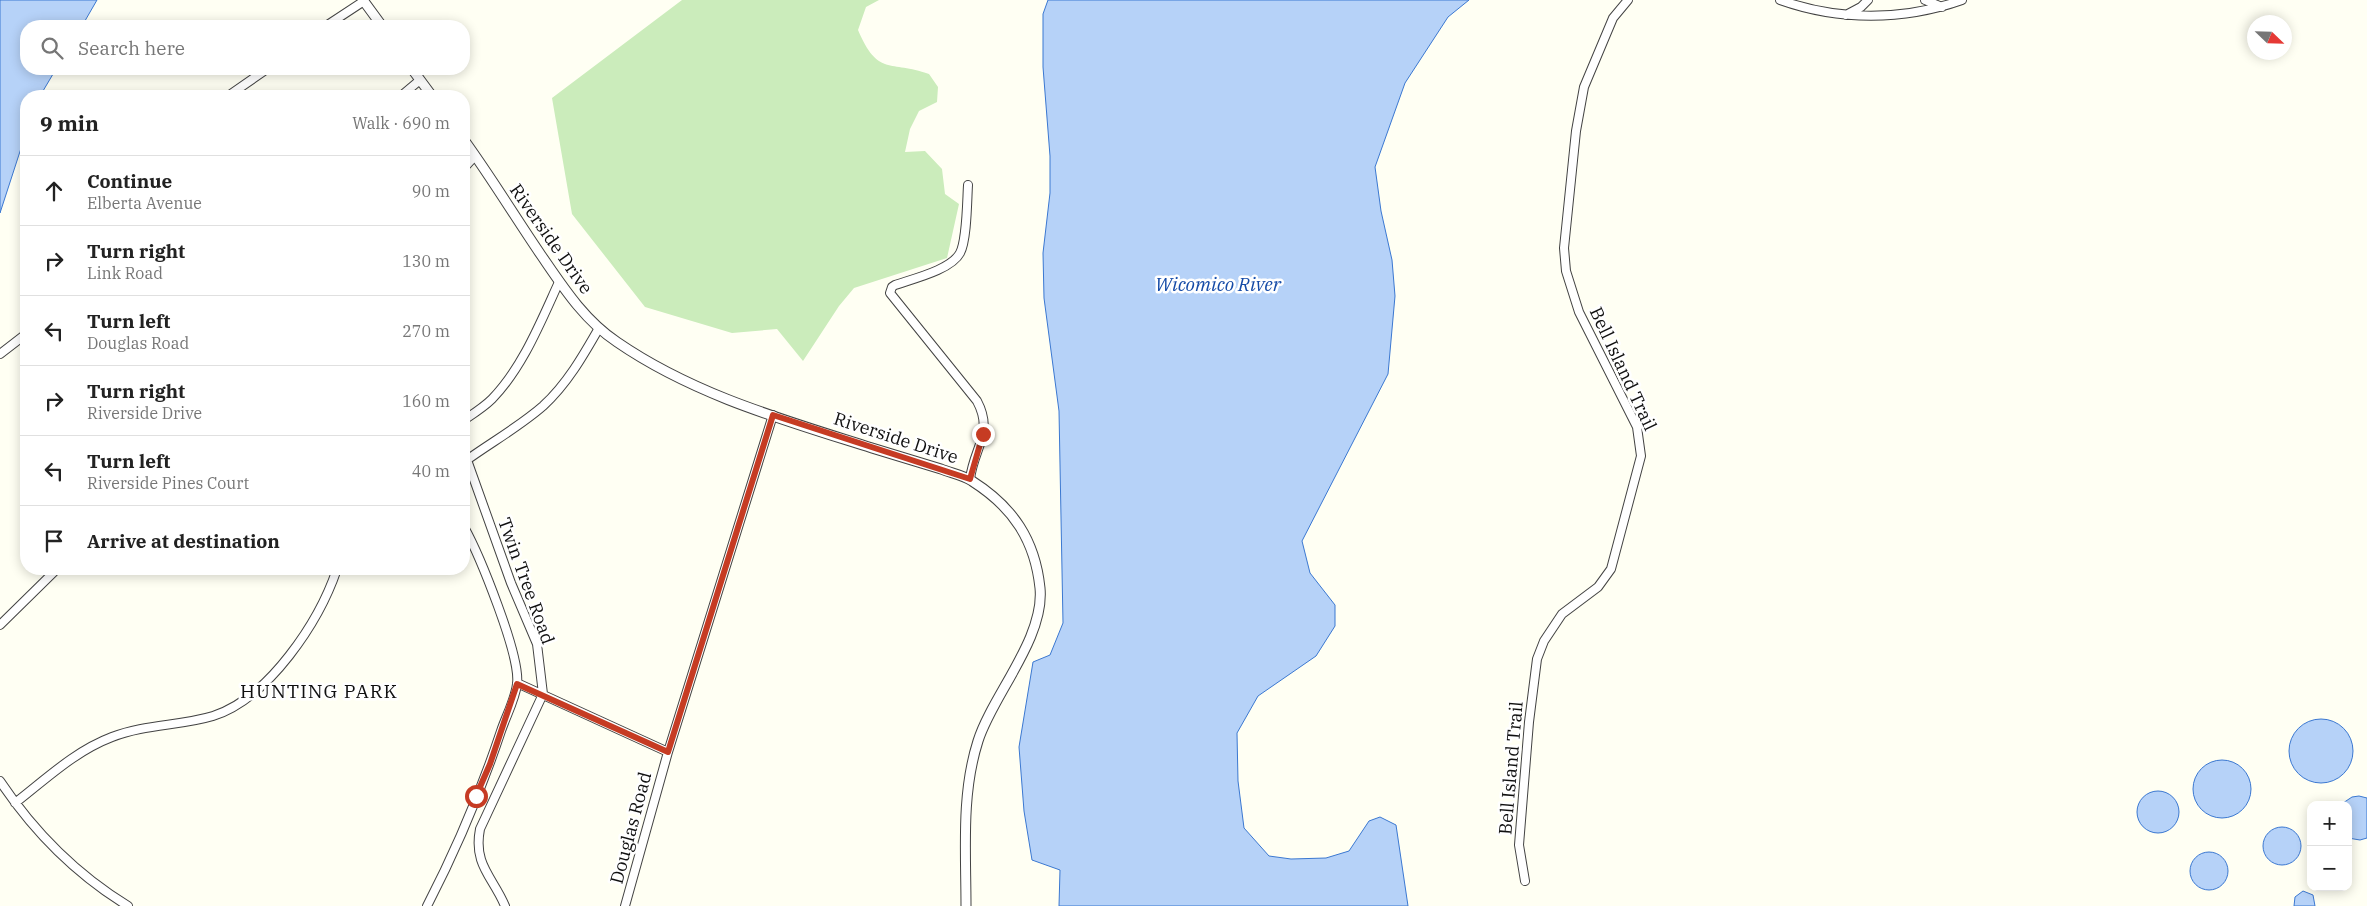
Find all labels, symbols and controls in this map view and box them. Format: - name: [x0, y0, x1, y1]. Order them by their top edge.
- north arrow: [2247, 15, 2292, 60]
- search box: [20, 20, 470, 75]
- icon: search: [38, 34, 66, 62]
- text: Search here: [78, 36, 185, 60]
- text: 9 min: [40, 109, 99, 137]
- text: Walk · 690 m: [352, 113, 450, 133]
- text: Continue: [87, 169, 172, 193]
- icon: ahead: [40, 177, 68, 205]
- street label: Riverside Drive: [505, 179, 598, 298]
- text: 90 m: [412, 181, 450, 201]
- text: Elberta Avenue: [87, 193, 202, 213]
- text: Turn right: [87, 239, 185, 263]
- icon: right: [40, 247, 68, 275]
- text: 130 m: [402, 251, 450, 271]
- text: Link Road: [87, 263, 163, 283]
- water label: Wicomico River: [1155, 272, 1282, 296]
- street label: Bell Island Trail: [1585, 303, 1662, 434]
- text: Turn left: [87, 309, 170, 333]
- icon: left: [40, 317, 68, 345]
- text: 270 m: [402, 321, 450, 341]
- text: Douglas Road: [87, 333, 189, 353]
- text: Turn right: [87, 379, 185, 403]
- icon: right: [40, 387, 68, 415]
- text: 160 m: [402, 391, 450, 411]
- text: Riverside Drive: [87, 403, 202, 423]
- street label: Riverside Drive: [831, 407, 961, 468]
- route end: [972, 423, 995, 446]
- text: Turn left: [87, 449, 170, 473]
- icon: left: [40, 457, 68, 485]
- text: 40 m: [412, 461, 450, 481]
- text: Riverside Pines Court: [87, 473, 249, 493]
- street label: Twin Tree Road: [493, 514, 560, 647]
- icon: arrive: [40, 527, 68, 555]
- text: Arrive at destination: [87, 529, 280, 553]
- district label: HUNTING PARK: [240, 679, 398, 703]
- street label: Bell Island Trail: [1493, 700, 1528, 836]
- street label: Douglas Road: [605, 769, 657, 886]
- route start: [465, 785, 488, 808]
- map controls: [2307, 801, 2352, 891]
- button: +: [2307, 801, 2352, 846]
- button: −: [2307, 846, 2352, 891]

